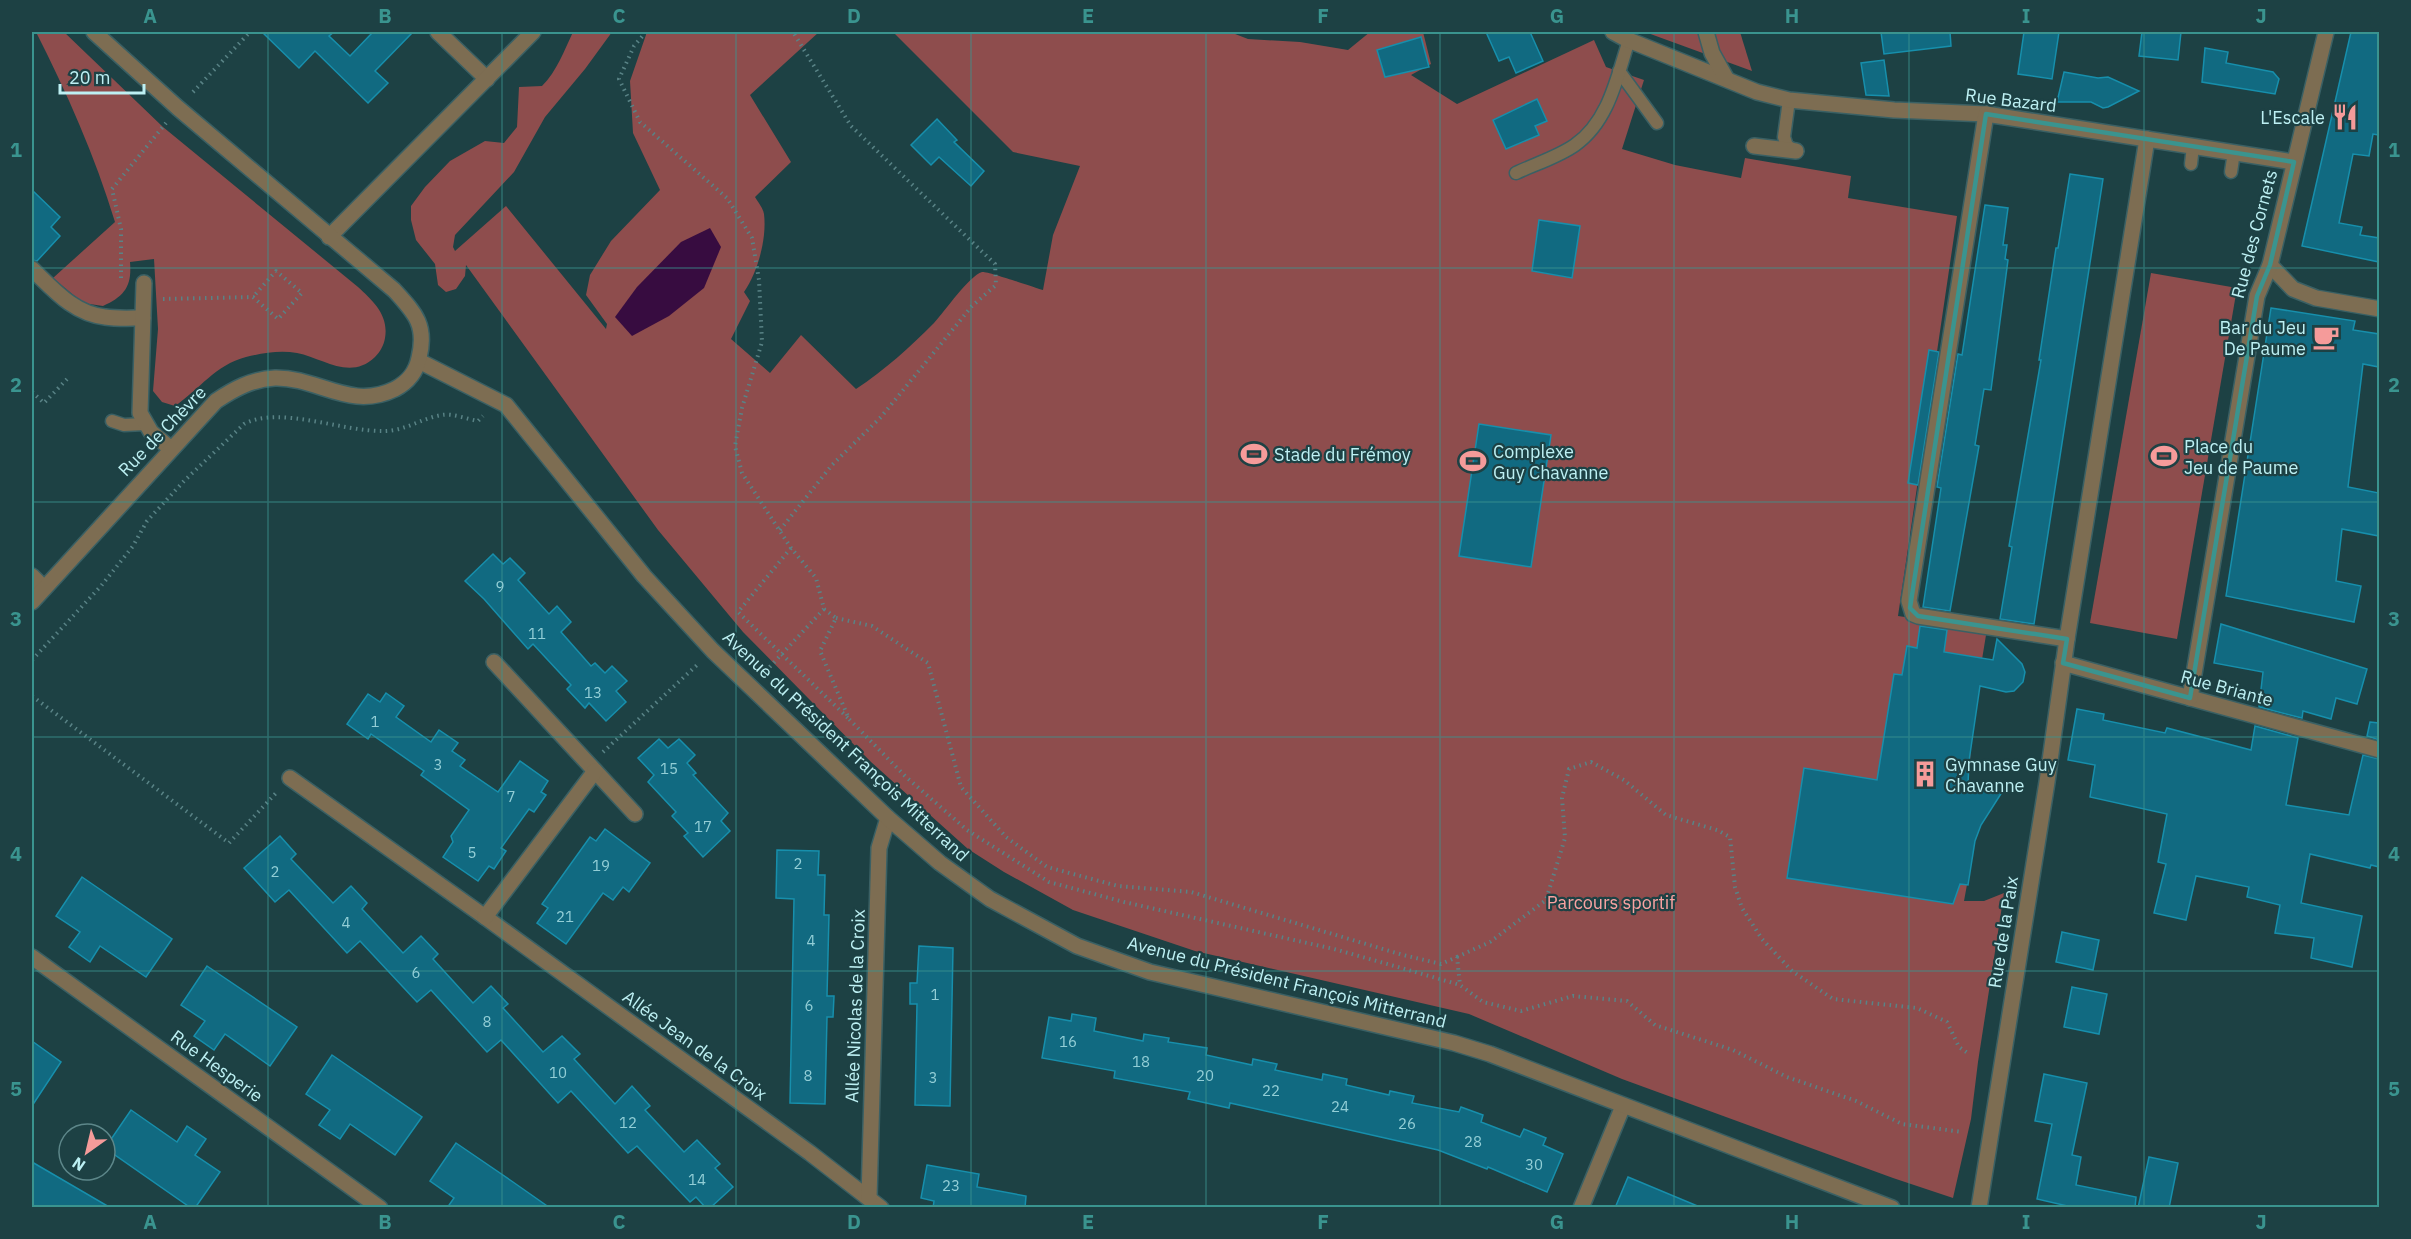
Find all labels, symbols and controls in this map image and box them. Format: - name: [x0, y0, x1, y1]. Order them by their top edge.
- text: A: [143, 2, 157, 29]
- text: B: [378, 2, 392, 29]
- text: C: [612, 2, 626, 29]
- text: D: [847, 2, 861, 29]
- text: E: [1082, 2, 1094, 29]
- text: F: [1317, 2, 1329, 29]
- text: G: [1550, 2, 1564, 29]
- text: H: [1785, 2, 1799, 29]
- text: I: [2022, 2, 2030, 29]
- text: J: [2255, 2, 2267, 29]
- scale bar: [60, 57, 144, 95]
- text: 20 m: [69, 66, 111, 89]
- street label: Rue Bazard: [1964, 83, 2058, 117]
- restaurant icon: L'Escale: [2330, 102, 2360, 132]
- place label: L'Escale: [2260, 106, 2325, 129]
- text: 1: [10, 136, 22, 163]
- text: 1: [2388, 136, 2400, 163]
- street label: Rue des Cornets: [2226, 167, 2282, 301]
- place label: Bar du Jeu De Paume: [2220, 316, 2306, 360]
- cafe icon: Bar du Jeu De Paume: [2311, 322, 2341, 352]
- text: 2: [10, 371, 22, 398]
- text: 2: [2388, 371, 2400, 398]
- street label: Rue de Chèvre: [113, 381, 211, 481]
- place label: Place du Jeu de Paume: [2184, 435, 2298, 479]
- sports icon: Stade du Frémoy: [1239, 439, 1269, 469]
- place label: Complexe Guy Chavanne: [1493, 440, 1609, 484]
- sports icon: Place du Jeu de Paume: [2149, 441, 2179, 471]
- place label: Stade du Frémoy: [1274, 443, 1411, 466]
- sports icon: Complexe Guy Chavanne: [1458, 446, 1488, 476]
- house number: 9: [495, 577, 505, 596]
- text: 3: [10, 605, 22, 632]
- text: 3: [2388, 605, 2400, 632]
- house number: 11: [528, 624, 546, 643]
- street label: Avenue du Président François Mitterrand: [718, 626, 974, 866]
- street label: Rue Briante: [2178, 665, 2276, 711]
- house number: 13: [584, 683, 602, 702]
- house number: 1: [370, 712, 380, 731]
- place label: Gymnase Guy Chavanne: [1945, 753, 2057, 797]
- house number: 3: [433, 755, 443, 774]
- house number: 15: [660, 759, 678, 778]
- building icon: Gymnase Guy Chavanne: [1910, 759, 1940, 789]
- house number: 7: [506, 787, 516, 806]
- house number: 17: [694, 817, 712, 836]
- text: 4: [10, 840, 22, 867]
- text: 4: [2388, 840, 2400, 867]
- house number: 5: [467, 843, 477, 862]
- house number: 2: [793, 854, 803, 873]
- house number: 19: [592, 856, 610, 875]
- house number: 2: [270, 862, 280, 881]
- street label: Rue de la Paix: [1983, 874, 2023, 990]
- park label: Parcours sportif: [1547, 891, 1675, 914]
- house number: 21: [556, 907, 574, 926]
- street label: Allée Nicolas de la Croix: [840, 909, 870, 1103]
- house number: 4: [341, 913, 351, 932]
- house number: 4: [806, 931, 816, 950]
- street label: Avenue du Président François Mitterrand: [1125, 931, 1449, 1033]
- house number: 6: [411, 963, 421, 982]
- street label: Allée Jean de la Croix: [618, 985, 772, 1105]
- house number: 1: [930, 985, 940, 1004]
- house number: 6: [804, 996, 814, 1015]
- house number: 8: [482, 1012, 492, 1031]
- street label: Rue Hesperie: [166, 1025, 268, 1107]
- house number: 16: [1059, 1032, 1077, 1051]
- house number: 18: [1132, 1052, 1150, 1071]
- house number: 10: [549, 1063, 567, 1082]
- house number: 8: [803, 1066, 813, 1085]
- house number: 20: [1196, 1066, 1214, 1085]
- house number: 3: [928, 1068, 938, 1087]
- text: 5: [10, 1075, 22, 1102]
- text: 5: [2388, 1075, 2400, 1102]
- house number: 22: [1262, 1081, 1280, 1100]
- house number: 24: [1331, 1097, 1349, 1116]
- house number: 12: [619, 1113, 637, 1132]
- house number: 26: [1398, 1114, 1416, 1133]
- north arrow: [57, 1122, 117, 1182]
- house number: 28: [1464, 1132, 1482, 1151]
- text: N: [68, 1153, 89, 1176]
- house number: 30: [1525, 1155, 1543, 1174]
- house number: 14: [688, 1170, 706, 1189]
- house number: 23: [942, 1176, 960, 1195]
- text: A: [143, 1208, 157, 1235]
- text: B: [378, 1208, 392, 1235]
- text: C: [612, 1208, 626, 1235]
- text: D: [847, 1208, 861, 1235]
- text: E: [1082, 1208, 1094, 1235]
- text: F: [1317, 1208, 1329, 1235]
- text: G: [1550, 1208, 1564, 1235]
- text: H: [1785, 1208, 1799, 1235]
- text: I: [2022, 1208, 2030, 1235]
- text: J: [2255, 1208, 2267, 1235]

